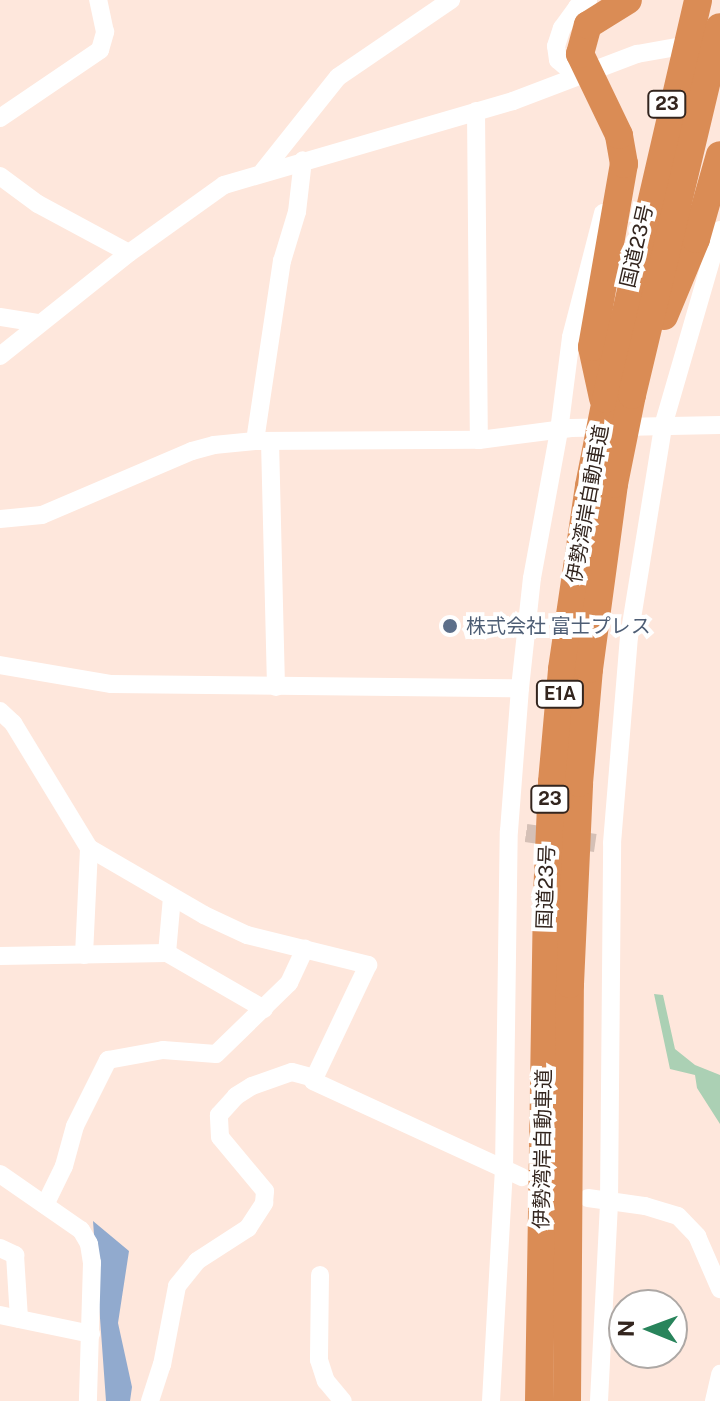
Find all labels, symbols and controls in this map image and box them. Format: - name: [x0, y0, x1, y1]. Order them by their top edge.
- road number: 23: [647, 90, 687, 118]
- street label: 国道23号: [616, 202, 658, 290]
- street label: 伊勢湾岸自動車道: [562, 423, 614, 585]
- place label: 株式会社 富士プレス: [466, 614, 651, 638]
- marker: 株式会社 富士プレス: [441, 617, 459, 635]
- road number: E1A: [534, 680, 586, 708]
- road number: 23: [530, 785, 570, 813]
- street label: 国道23号: [533, 844, 559, 930]
- street label: 伊勢湾岸自動車道: [530, 1069, 556, 1229]
- north arrow: [608, 1289, 688, 1369]
- text: N: [613, 1320, 639, 1337]

